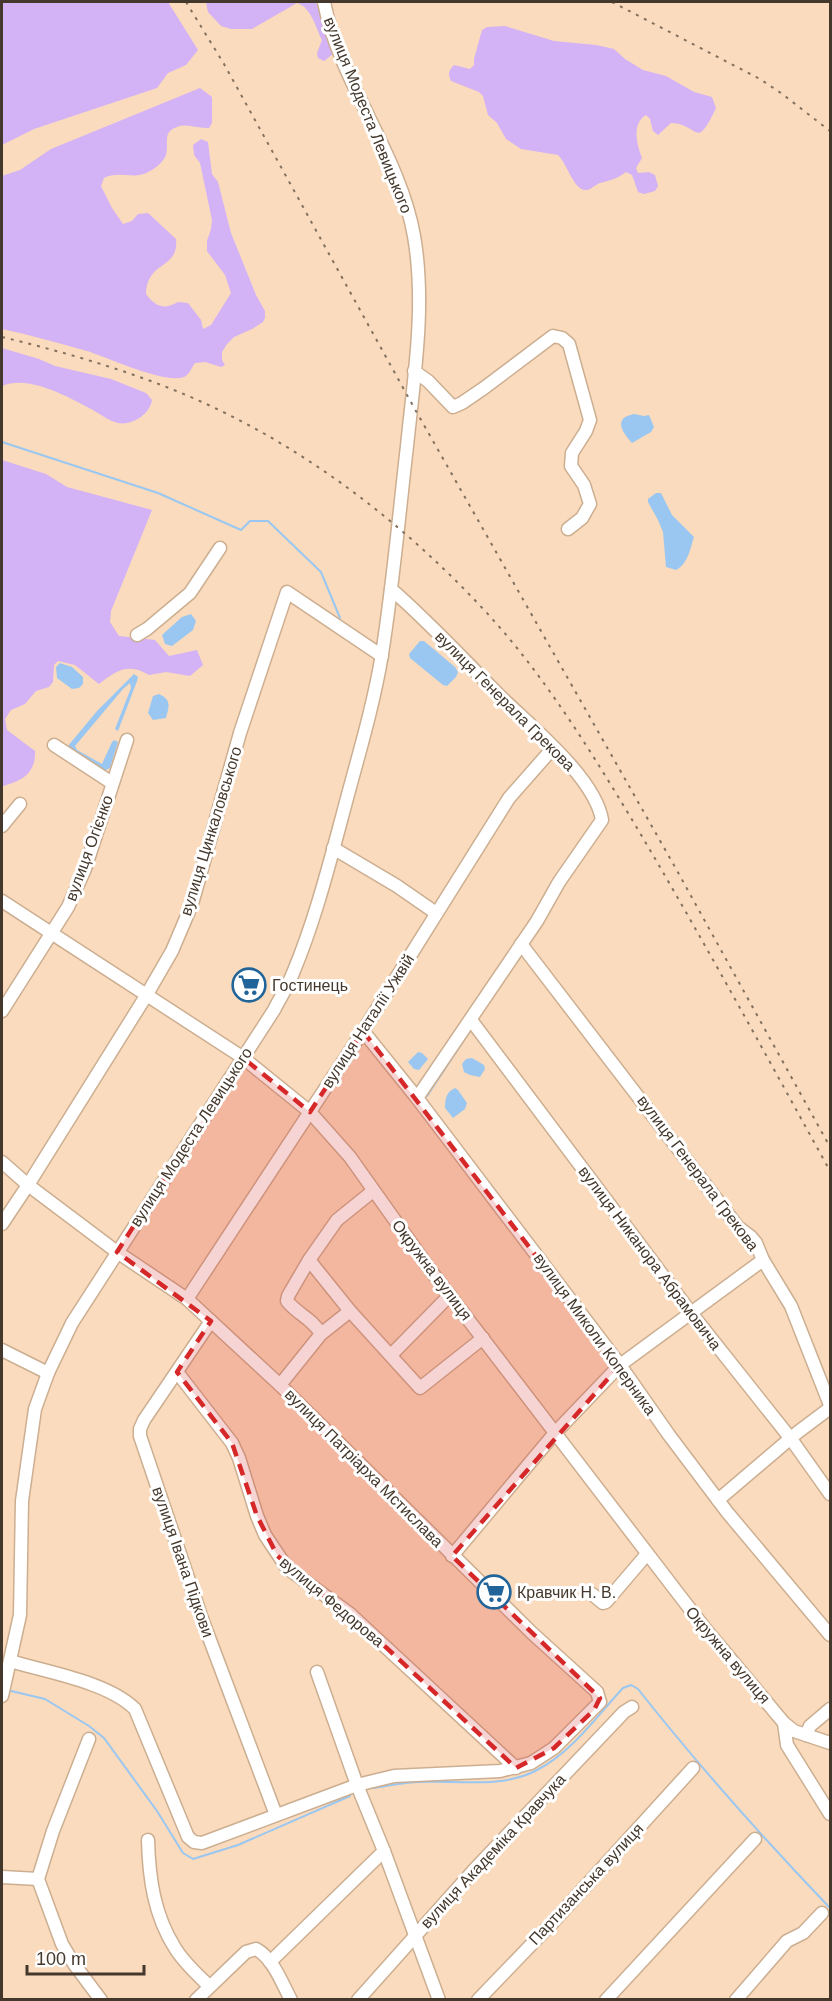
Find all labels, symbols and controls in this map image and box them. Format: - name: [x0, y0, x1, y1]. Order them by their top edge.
- street label: вулиця Модеста Левицького: [321, 14, 415, 216]
- street label: вулиця Генерала Грекова: [432, 628, 578, 774]
- street label: вулиця Цинкаловського: [177, 744, 245, 918]
- street label: вулиця Огієнко: [62, 793, 116, 903]
- street label: вулиця Наталії Ужвій: [318, 951, 418, 1091]
- supermarket icon: Гостинець: [231, 967, 267, 1003]
- place label: Гостинець: [272, 977, 348, 994]
- street label: вулиця Модеста Левицького: [127, 1044, 255, 1230]
- street label: вулиця Генерала Грекова: [634, 1092, 762, 1254]
- street label: вулиця Никанора Абрамовича: [575, 1163, 725, 1353]
- street label: Окружна вулиця: [389, 1217, 475, 1323]
- street label: вулиця Миколи Коперника: [531, 1250, 659, 1418]
- street label: вулиця Патріарха Мстислава: [282, 1386, 447, 1551]
- street label: вулиця Івана Підкови: [149, 1484, 217, 1640]
- street label: вулиця Федорова: [277, 1554, 387, 1650]
- supermarket icon: Кравчик Н. В.: [476, 1574, 512, 1610]
- place label: Кравчик Н. В.: [517, 1584, 616, 1601]
- street label: Окружна вулиця: [683, 1603, 773, 1707]
- street label: вулиця Академіка Кравчука: [417, 1770, 569, 1931]
- street label: Партизанська вулиця: [525, 1820, 647, 1948]
- scale bar: [27, 1938, 144, 1976]
- text: 100 m: [36, 1949, 86, 1969]

